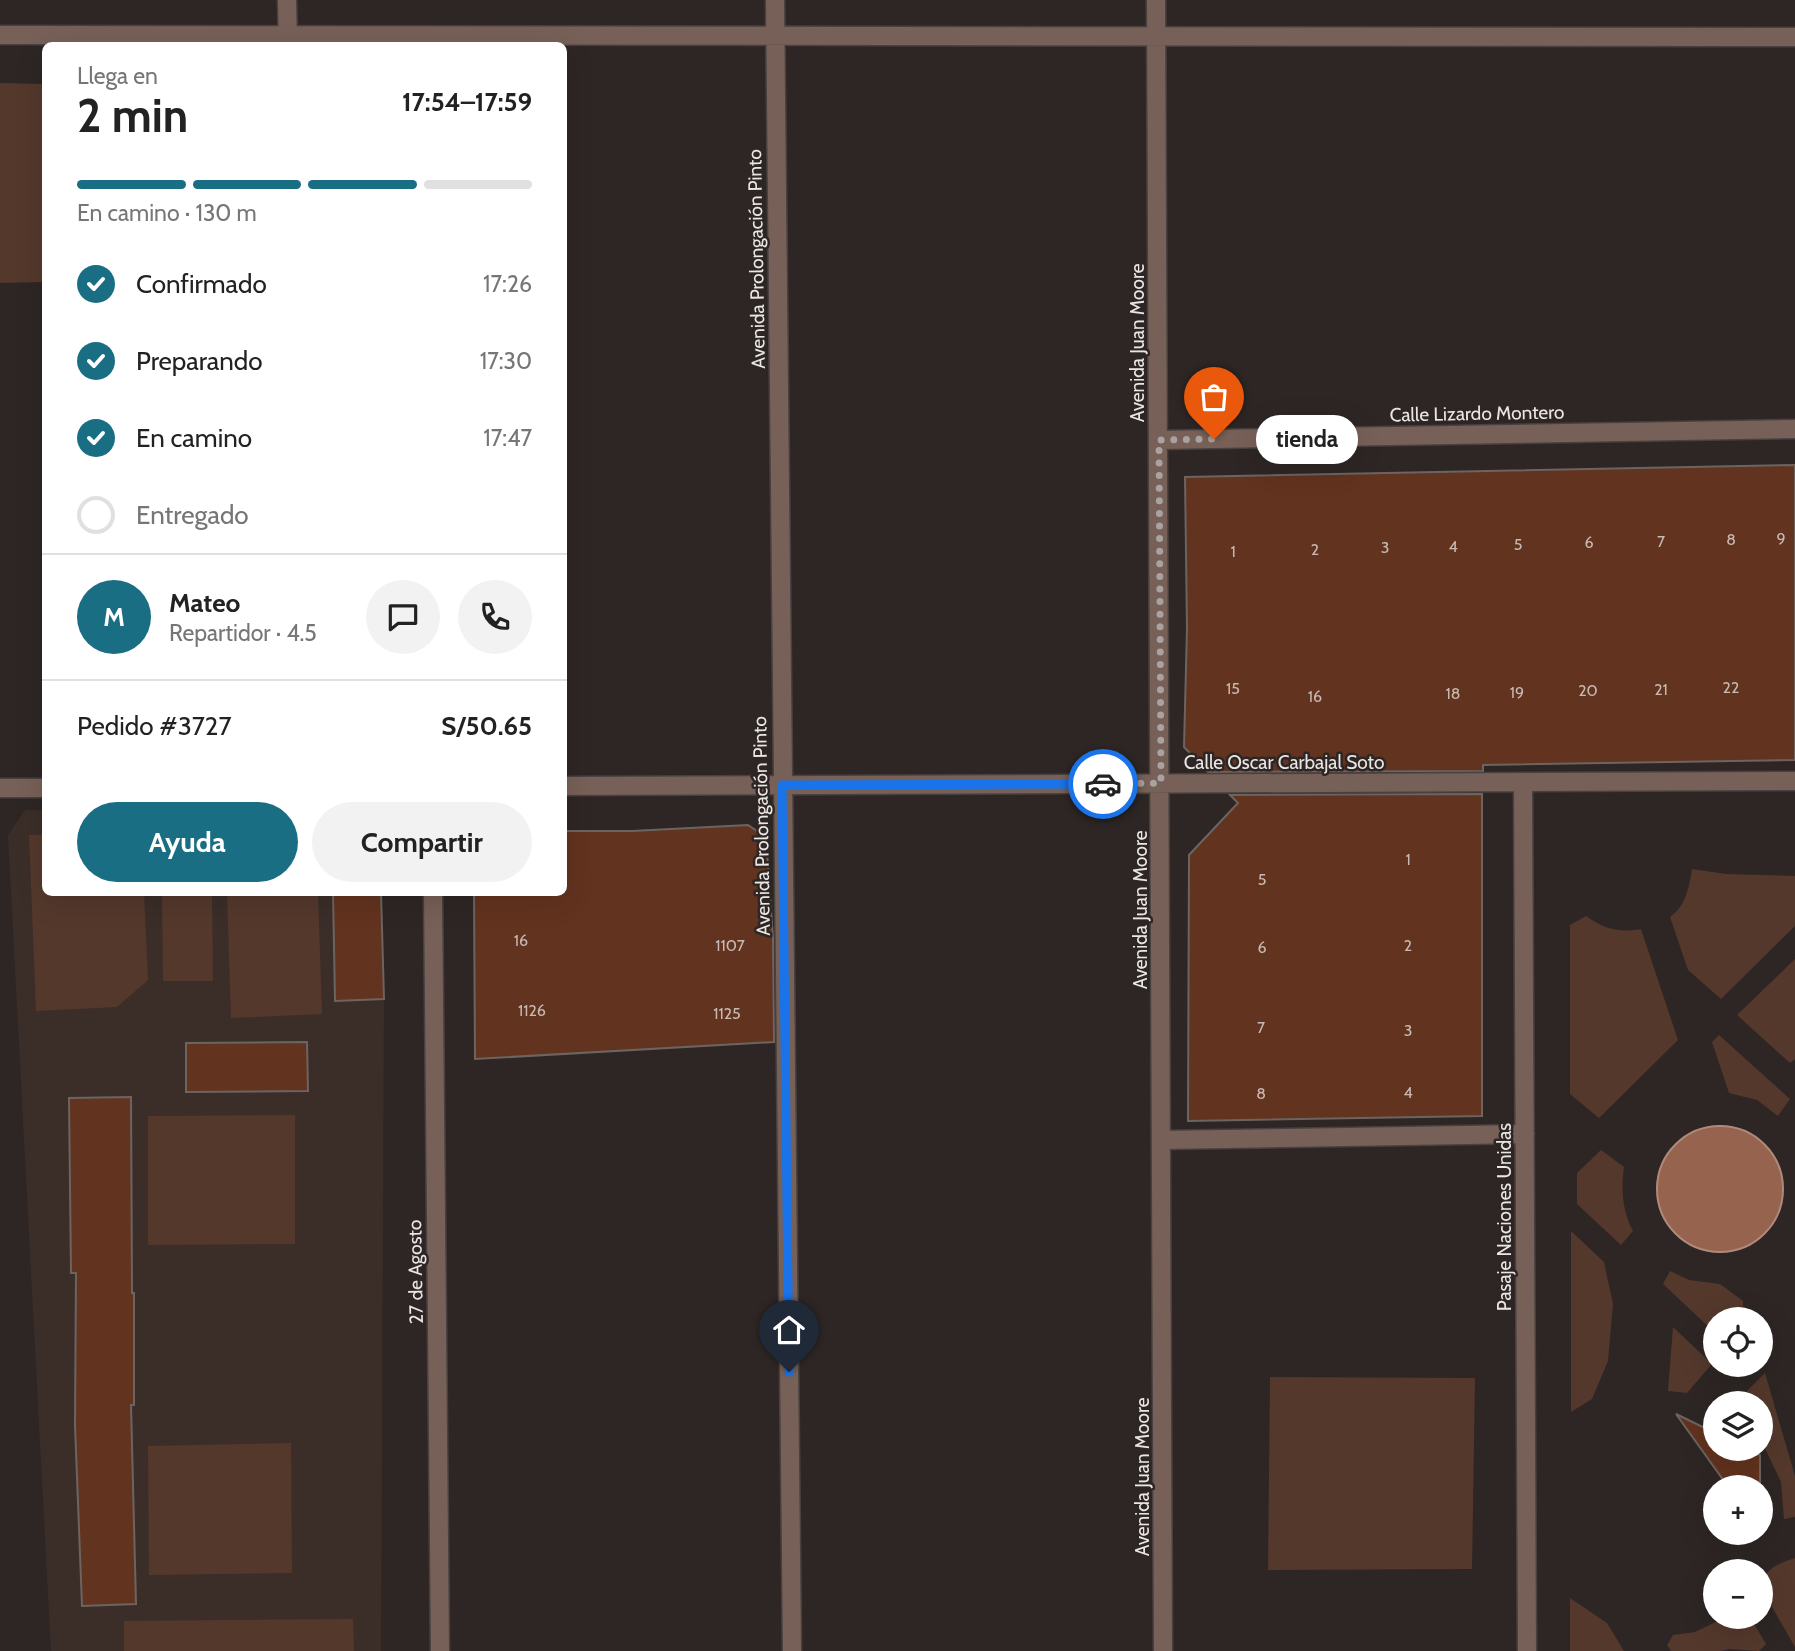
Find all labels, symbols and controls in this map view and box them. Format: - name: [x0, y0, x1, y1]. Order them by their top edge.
- text: Llega en: [77, 62, 158, 90]
- text: 17:54–17:59: [402, 86, 532, 118]
- text: 2 min: [77, 88, 188, 144]
- street label: Avenida Prolongación Pinto: [743, 149, 770, 369]
- text: En camino · 130 m: [77, 199, 257, 227]
- street label: Avenida Juan Moore: [1126, 263, 1149, 422]
- icon: check: [77, 265, 115, 303]
- text: Confirmado: [136, 268, 267, 300]
- text: 17:26: [483, 270, 532, 298]
- icon: check: [77, 342, 115, 380]
- text: Preparando: [136, 345, 263, 377]
- text: 17:30: [480, 347, 532, 375]
- pin: [1184, 367, 1244, 439]
- icon: bag: [1195, 378, 1233, 416]
- street label: Calle Lizardo Montero: [1389, 400, 1565, 427]
- callout: tienda: [1256, 414, 1358, 464]
- icon: check: [77, 419, 115, 457]
- text: En camino: [136, 422, 252, 454]
- text: 17:47: [483, 424, 532, 452]
- text: tienda: [1276, 425, 1338, 453]
- text: Entregado: [136, 499, 249, 531]
- house number: 9: [1776, 529, 1786, 548]
- house number: 8: [1726, 530, 1736, 549]
- house number: 7: [1657, 532, 1665, 551]
- house number: 6: [1584, 533, 1594, 552]
- house number: 5: [1514, 535, 1522, 554]
- house number: 4: [1448, 537, 1458, 556]
- house number: 3: [1381, 538, 1389, 557]
- house number: 2: [1311, 540, 1319, 559]
- house number: 1: [1230, 542, 1236, 561]
- button: chat: [366, 580, 440, 654]
- button: phone: [458, 580, 532, 654]
- text: Mateo: [169, 587, 240, 619]
- text: M: [103, 601, 125, 633]
- text: Repartidor · 4.5: [169, 619, 317, 647]
- house number: 22: [1723, 678, 1739, 697]
- house number: 15: [1226, 679, 1240, 698]
- house number: 21: [1654, 680, 1668, 699]
- house number: 20: [1578, 681, 1598, 700]
- house number: 19: [1510, 683, 1524, 702]
- house number: 18: [1446, 684, 1460, 703]
- house number: 16: [1308, 687, 1322, 706]
- text: Pedido #3727: [77, 710, 232, 742]
- text: S/50.65: [441, 710, 532, 742]
- street label: Avenida Prolongación Pinto: [748, 716, 775, 936]
- courier: [1068, 749, 1138, 819]
- street label: Calle Oscar Carbajal Soto: [1184, 751, 1384, 774]
- icon: car: [1084, 765, 1122, 803]
- button: Ayuda: [77, 802, 298, 882]
- button: Compartir: [312, 802, 532, 882]
- street label: Avenida Juan Moore: [1129, 830, 1152, 989]
- house number: 1: [1405, 850, 1411, 869]
- house number: 5: [1258, 870, 1266, 889]
- house number: 16: [514, 931, 528, 950]
- house number: 1107: [715, 936, 745, 955]
- house number: 2: [1404, 936, 1412, 955]
- house number: 6: [1257, 938, 1267, 957]
- house number: 1126: [518, 1001, 546, 1020]
- house number: 1125: [713, 1004, 741, 1023]
- house number: 7: [1257, 1018, 1265, 1037]
- house number: 3: [1404, 1021, 1412, 1040]
- house number: 4: [1403, 1083, 1413, 1102]
- house number: 8: [1256, 1084, 1266, 1103]
- street label: Pasaje Naciones Unidas: [1493, 1123, 1516, 1311]
- street label: 27 de Agosto: [403, 1220, 428, 1324]
- pin: [759, 1300, 819, 1372]
- map controls: [1703, 1307, 1773, 1629]
- button: locate: [1703, 1307, 1773, 1377]
- icon: home: [770, 1311, 808, 1349]
- button: layers: [1703, 1391, 1773, 1461]
- street label: Avenida Juan Moore: [1131, 1397, 1154, 1556]
- button: +: [1703, 1475, 1773, 1545]
- button: −: [1703, 1559, 1773, 1629]

